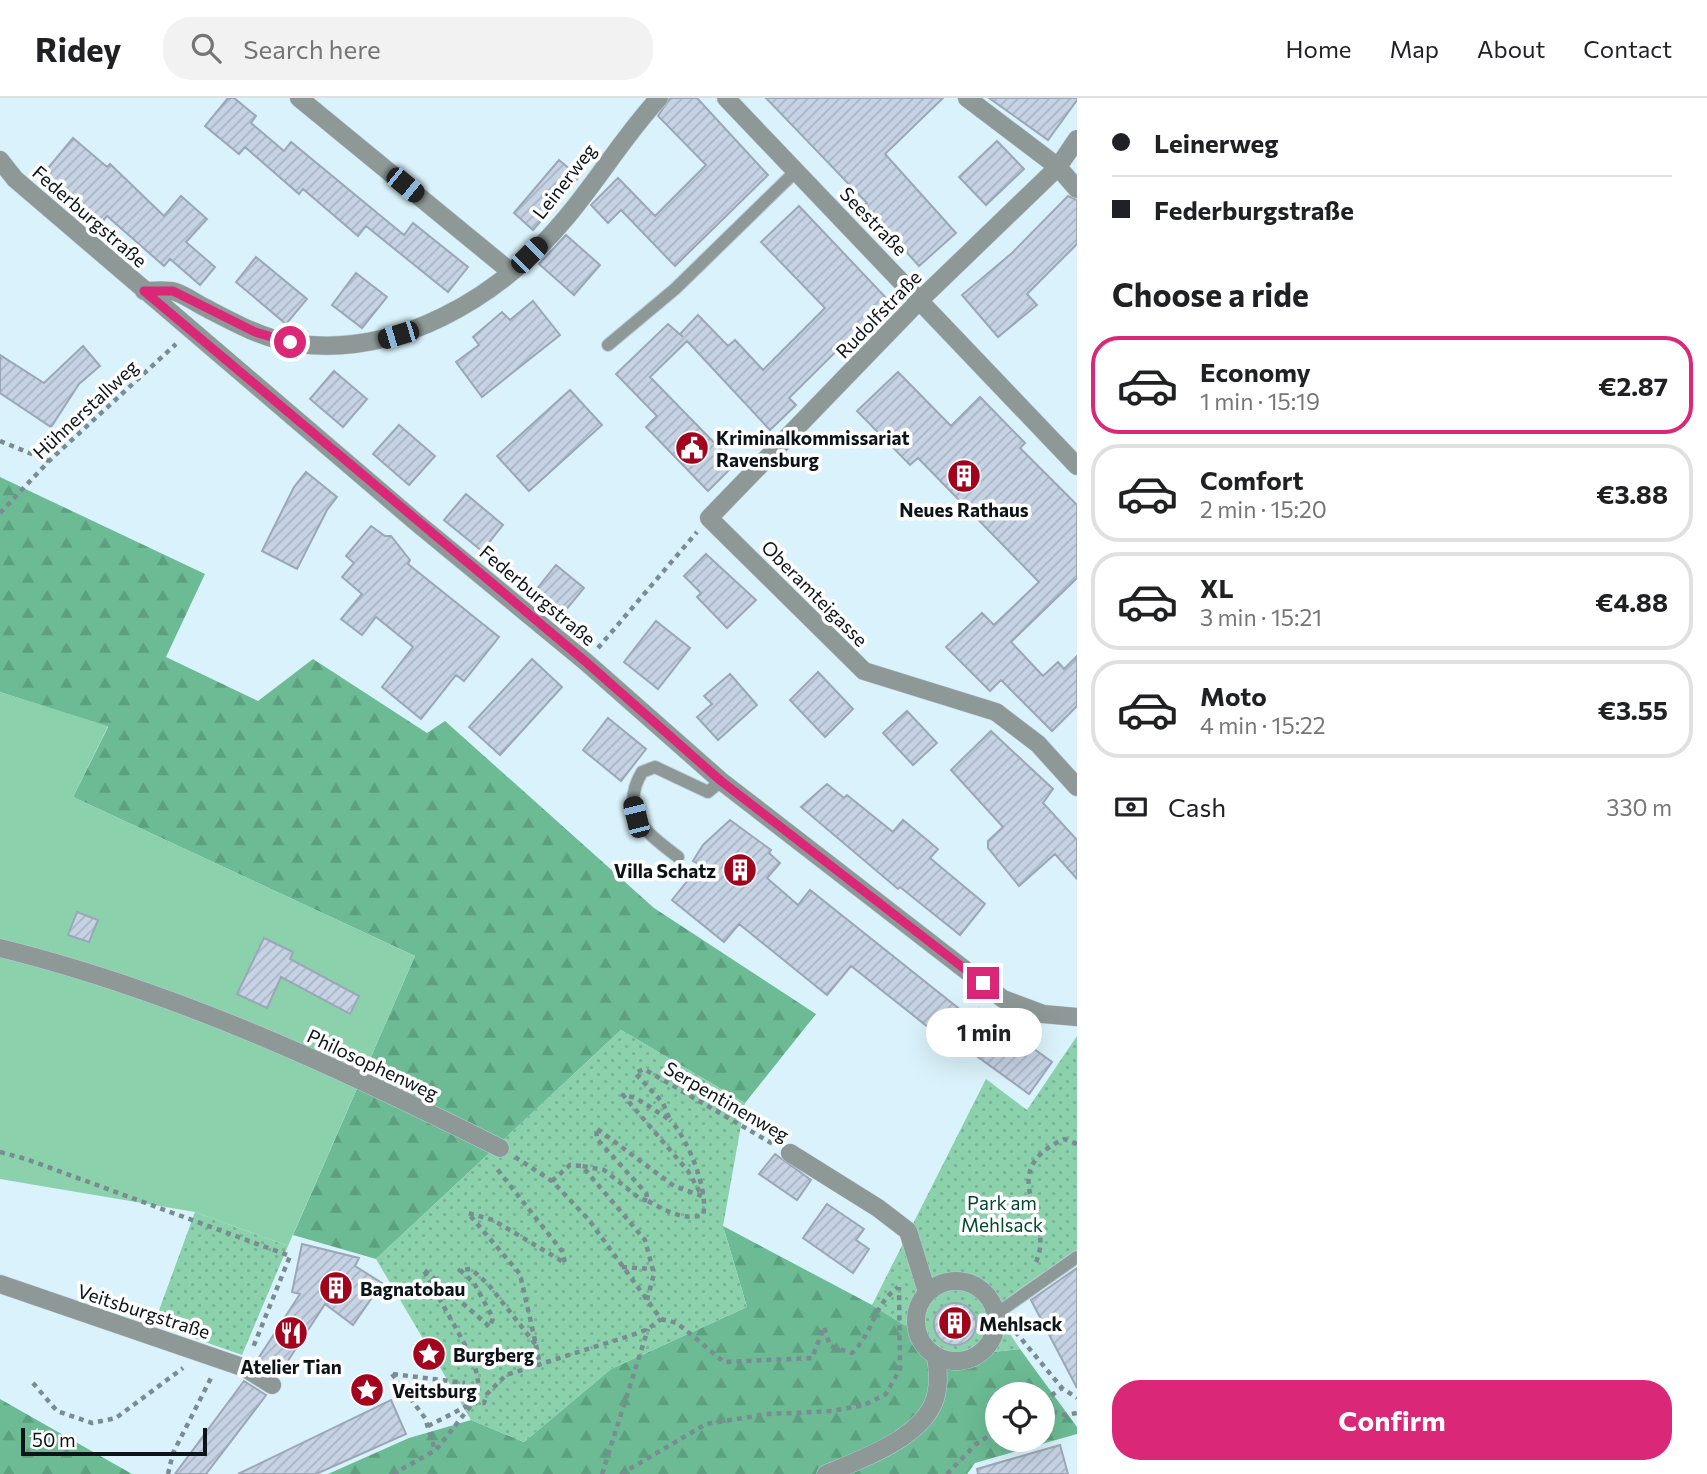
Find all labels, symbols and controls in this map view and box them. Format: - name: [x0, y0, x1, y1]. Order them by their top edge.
- search box: [163, 17, 653, 80]
- text: Ridey: [35, 28, 121, 69]
- icon: search: [187, 29, 225, 67]
- text: Search here: [243, 33, 381, 64]
- text: Home: [1286, 34, 1352, 63]
- text: Map: [1390, 34, 1439, 63]
- text: About: [1477, 34, 1545, 63]
- text: Contact: [1583, 34, 1672, 63]
- text: Leinerweg: [1154, 127, 1279, 158]
- street label: Leinerweg: [527, 139, 601, 223]
- street label: Federburgstraße: [28, 160, 152, 272]
- car: [383, 164, 428, 206]
- street label: Seestraße: [836, 182, 912, 260]
- text: Federburgstraße: [1154, 194, 1354, 225]
- car: [507, 233, 552, 277]
- street label: Rudolfstraße: [831, 265, 925, 363]
- text: Choose a ride: [1112, 274, 1309, 314]
- car: [375, 319, 422, 351]
- route start: [274, 326, 306, 358]
- icon: car: [1116, 354, 1179, 417]
- street label: Hühnerstallweg: [28, 355, 142, 463]
- text: Economy: [1200, 356, 1311, 387]
- text: €2.87: [1598, 370, 1668, 401]
- text: 1 min · 15:19: [1200, 387, 1320, 415]
- place label: Kriminalkommissariat Ravensburg: [716, 426, 910, 471]
- public building icon: Kriminalkommissariat Ravensburg: [673, 429, 711, 467]
- building icon: Neues Rathaus: [945, 457, 983, 495]
- icon: car: [1116, 462, 1179, 525]
- text: Comfort: [1200, 464, 1303, 495]
- text: €3.88: [1596, 478, 1668, 509]
- text: 2 min · 15:20: [1200, 495, 1327, 523]
- place label: Neues Rathaus: [899, 498, 1029, 521]
- street label: Oberamteigasse: [757, 535, 873, 651]
- street label: Federburgstraße: [475, 540, 601, 650]
- icon: car: [1116, 570, 1179, 633]
- text: XL: [1200, 572, 1234, 603]
- text: €4.88: [1595, 586, 1668, 617]
- text: 3 min · 15:21: [1200, 603, 1322, 631]
- icon: car: [1116, 678, 1179, 741]
- text: Moto: [1200, 680, 1267, 711]
- text: €3.55: [1598, 694, 1668, 725]
- text: 4 min · 15:22: [1200, 711, 1326, 739]
- icon: cash: [1112, 788, 1150, 826]
- text: Cash: [1168, 791, 1226, 822]
- text: 330 m: [1606, 793, 1672, 821]
- car: [621, 794, 652, 840]
- building icon: Villa Schatz: [721, 851, 759, 889]
- place label: Villa Schatz: [614, 859, 716, 882]
- route end: [967, 967, 999, 999]
- callout: 1 min: [925, 1008, 1041, 1057]
- text: 1 min: [957, 1018, 1011, 1046]
- street label: Philosophenweg: [304, 1024, 442, 1104]
- street label: Serpentinenweg: [660, 1056, 794, 1146]
- park label: Park am Mehlsack: [961, 1191, 1043, 1236]
- building icon: Bagnatobau: [317, 1269, 355, 1307]
- place label: Bagnatobau: [360, 1277, 465, 1300]
- street label: Veitsburgstraße: [75, 1279, 213, 1343]
- building icon: Mehlsack: [936, 1304, 974, 1342]
- place label: Mehlsack: [979, 1312, 1062, 1335]
- restaurant icon: Atelier Tian: [272, 1314, 310, 1352]
- place icon: Burgberg: [410, 1335, 448, 1373]
- place label: Burgberg: [453, 1343, 535, 1366]
- place label: Atelier Tian: [240, 1355, 342, 1378]
- place icon: Veitsburg: [348, 1371, 386, 1409]
- place label: Veitsburg: [392, 1379, 477, 1402]
- button: Confirm: [1112, 1380, 1672, 1460]
- map controls: [985, 1382, 1055, 1452]
- button: locate: [985, 1382, 1055, 1452]
- scale bar: [21, 1425, 206, 1457]
- text: 50 m: [32, 1428, 76, 1451]

